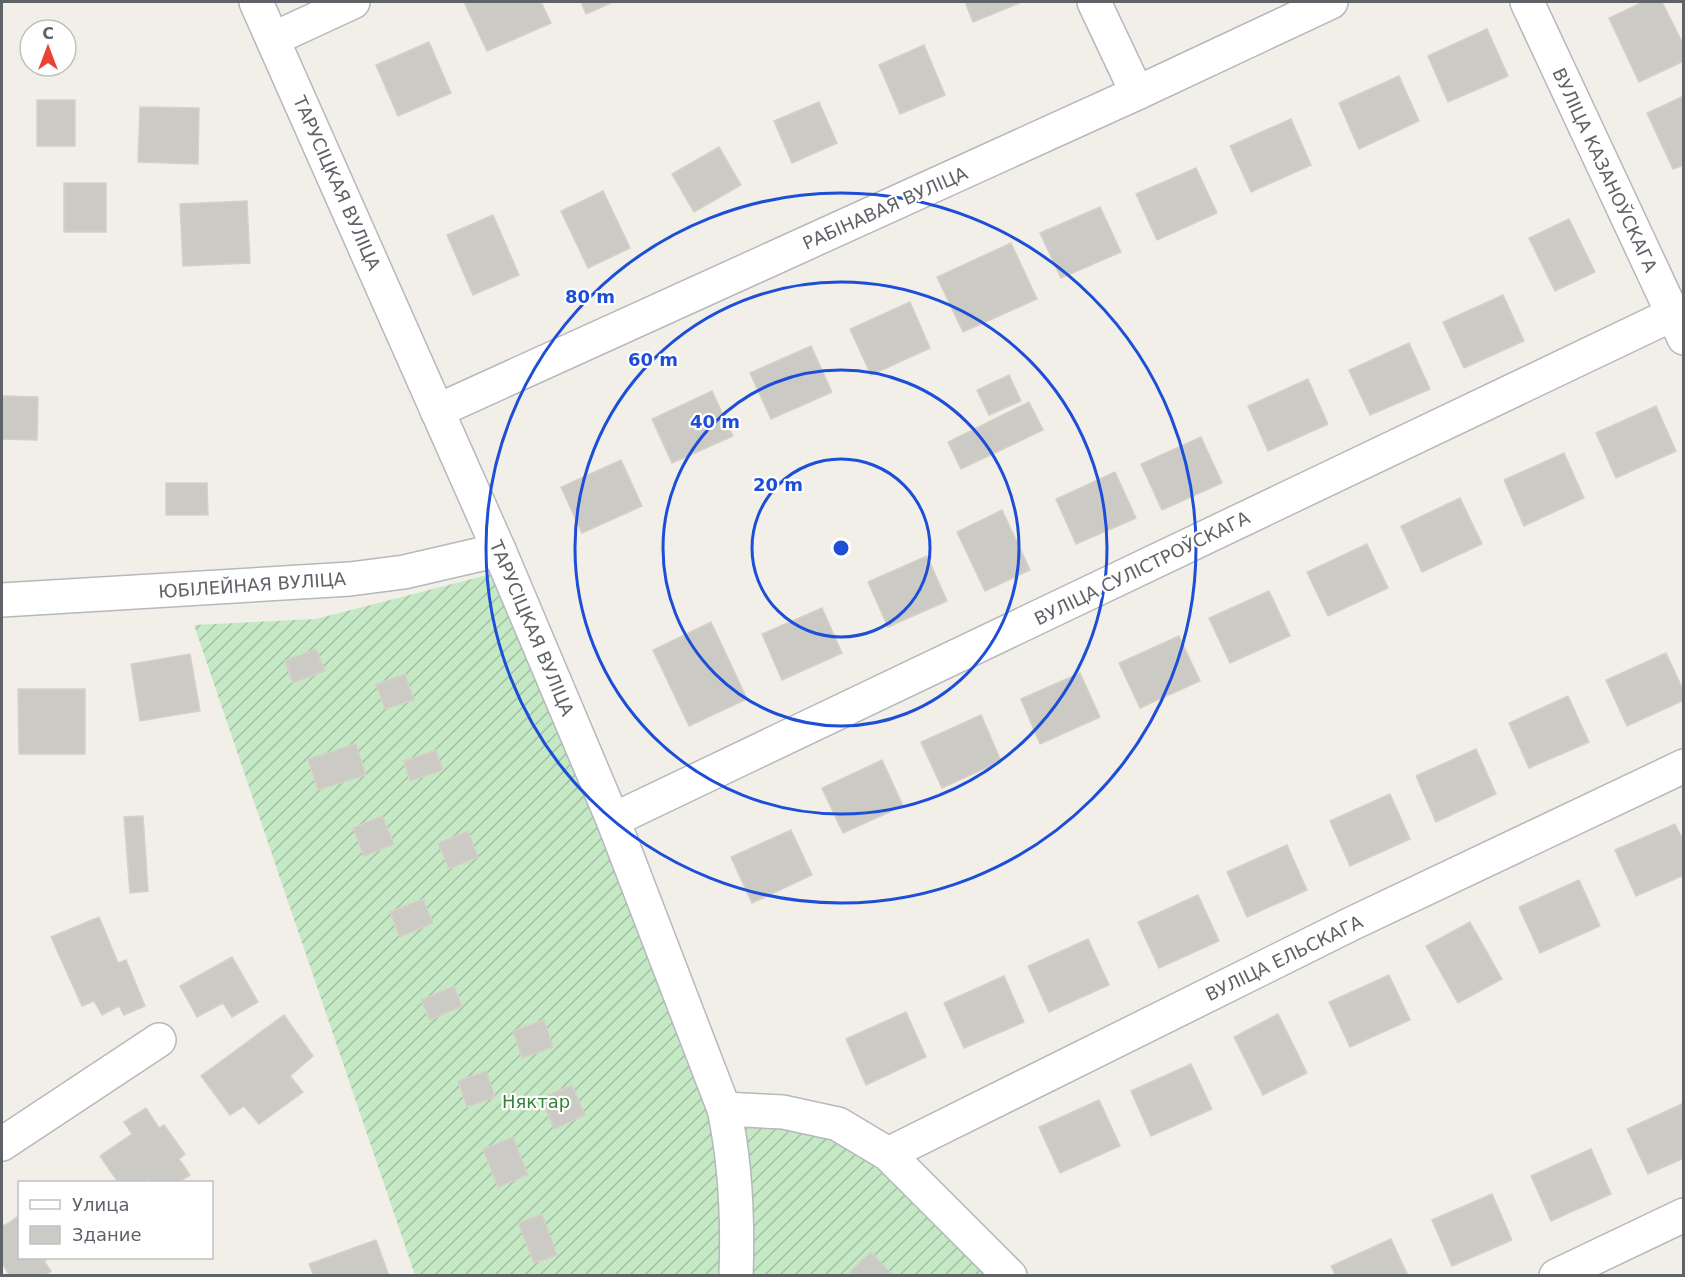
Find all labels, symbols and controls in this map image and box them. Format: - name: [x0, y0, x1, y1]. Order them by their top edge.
- north arrow: [18, 18, 78, 78]
- text: С: [42, 24, 54, 43]
- street label: ВУЛІЦА КАЗАНОЎСКАГА: [1548, 65, 1662, 276]
- street label: ТАРУСІЦКАЯ ВУЛІЦА: [289, 92, 385, 274]
- street label: РАБІНАВАЯ ВУЛІЦА: [799, 162, 971, 254]
- text: 80 m: [565, 286, 615, 307]
- text: 60 m: [628, 349, 678, 370]
- text: 40 m: [690, 411, 740, 432]
- text: 20 m: [753, 474, 803, 495]
- street label: ВУЛІЦА СУЛІСТРОЎСКАГА: [1031, 506, 1254, 629]
- street label: ТАРУСІЦКАЯ ВУЛІЦА: [485, 536, 579, 720]
- centre of rings: [831, 538, 851, 558]
- street label: ЮБІЛЕЙНАЯ ВУЛІЦА: [157, 568, 347, 602]
- street label: ВУЛІЦА ЕЛЬСКАГА: [1202, 910, 1367, 1005]
- park label: Няктар: [502, 1091, 570, 1112]
- legend: [18, 1181, 213, 1259]
- text: Улица: [72, 1194, 129, 1215]
- text: Здание: [72, 1224, 142, 1245]

